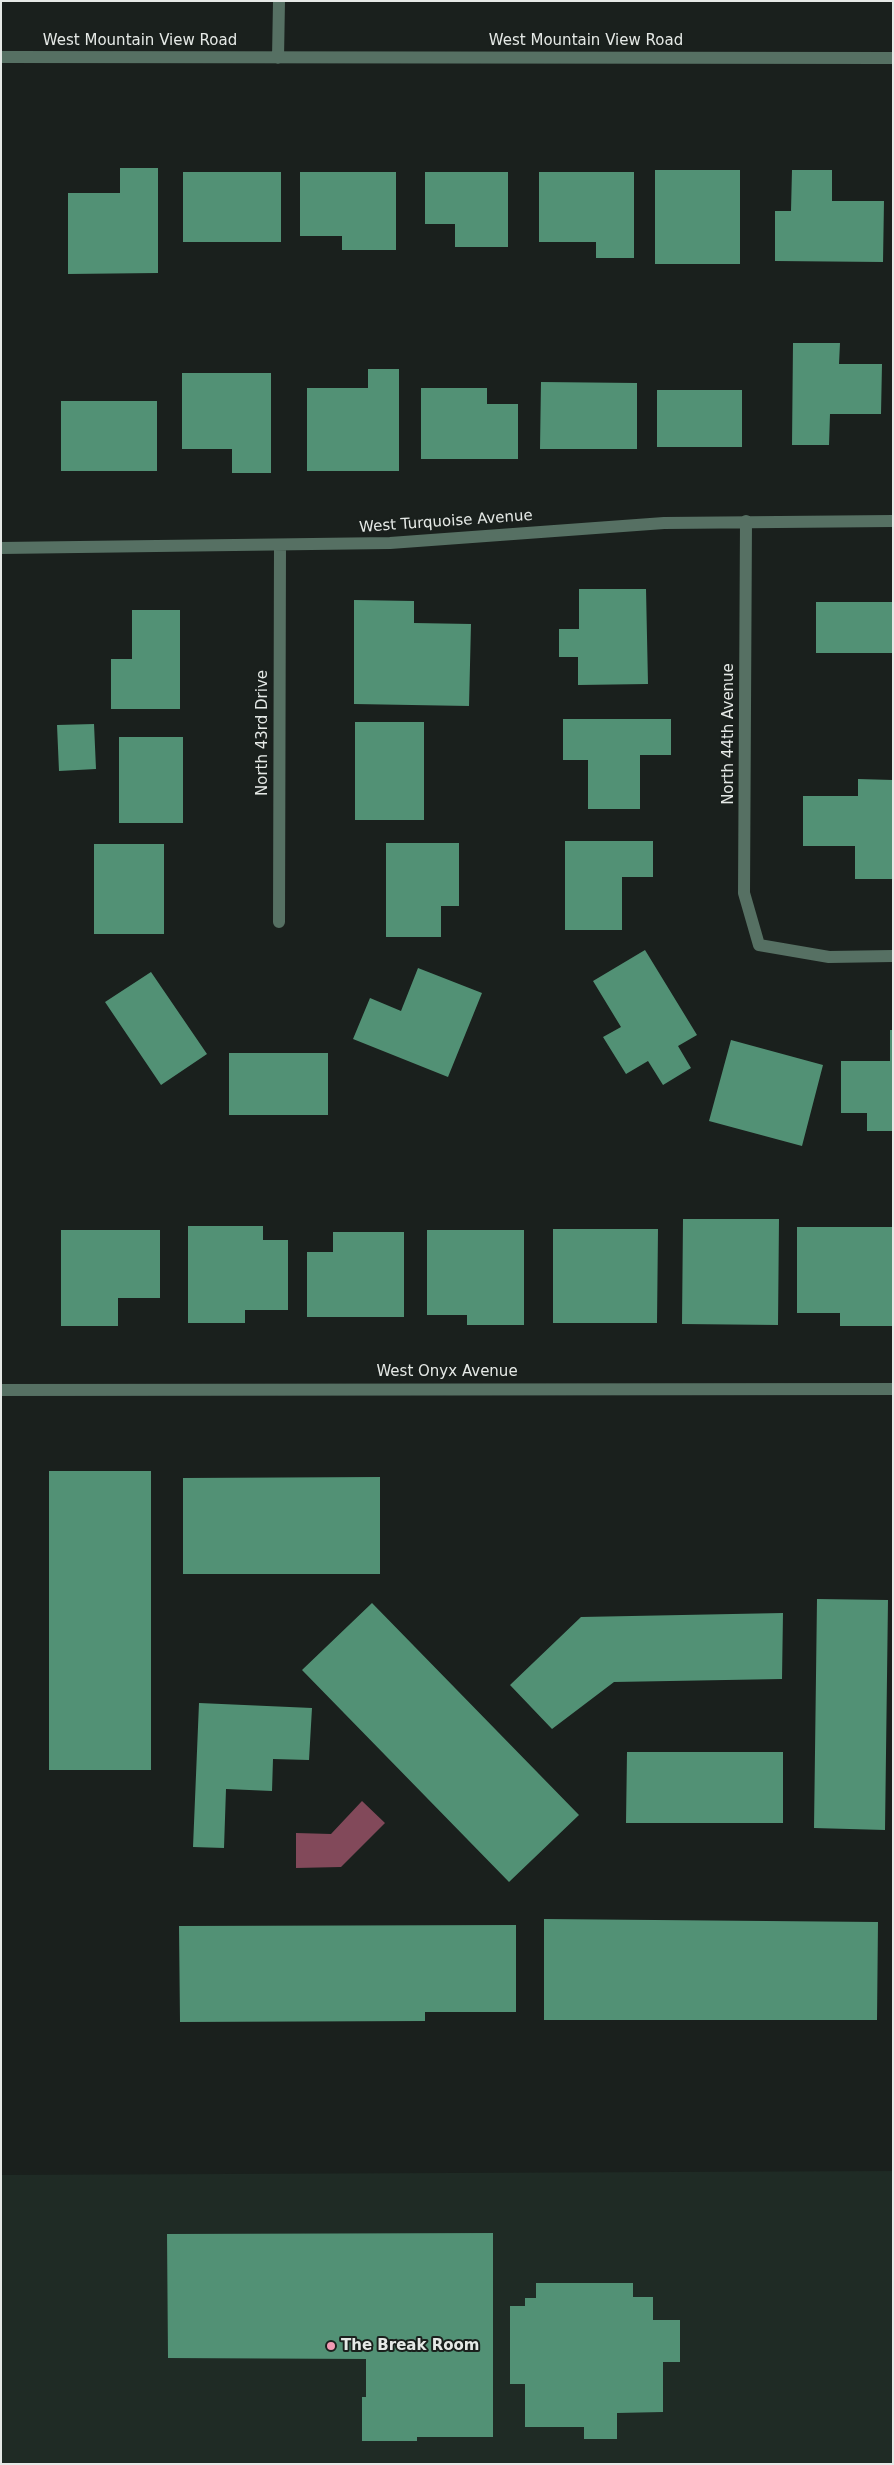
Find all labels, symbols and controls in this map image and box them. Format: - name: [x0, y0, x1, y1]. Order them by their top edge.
- street label: West Mountain View Road: [43, 32, 237, 50]
- street label: West Mountain View Road: [489, 32, 683, 50]
- street label: West Turquoise Avenue: [359, 507, 533, 537]
- street label: North 44th Avenue: [720, 663, 738, 805]
- street label: North 43rd Drive: [254, 670, 272, 796]
- street label: West Onyx Avenue: [376, 1363, 518, 1381]
- place label: The Break Room: [341, 2337, 479, 2355]
- marker: The Break Room: [325, 2340, 337, 2352]

